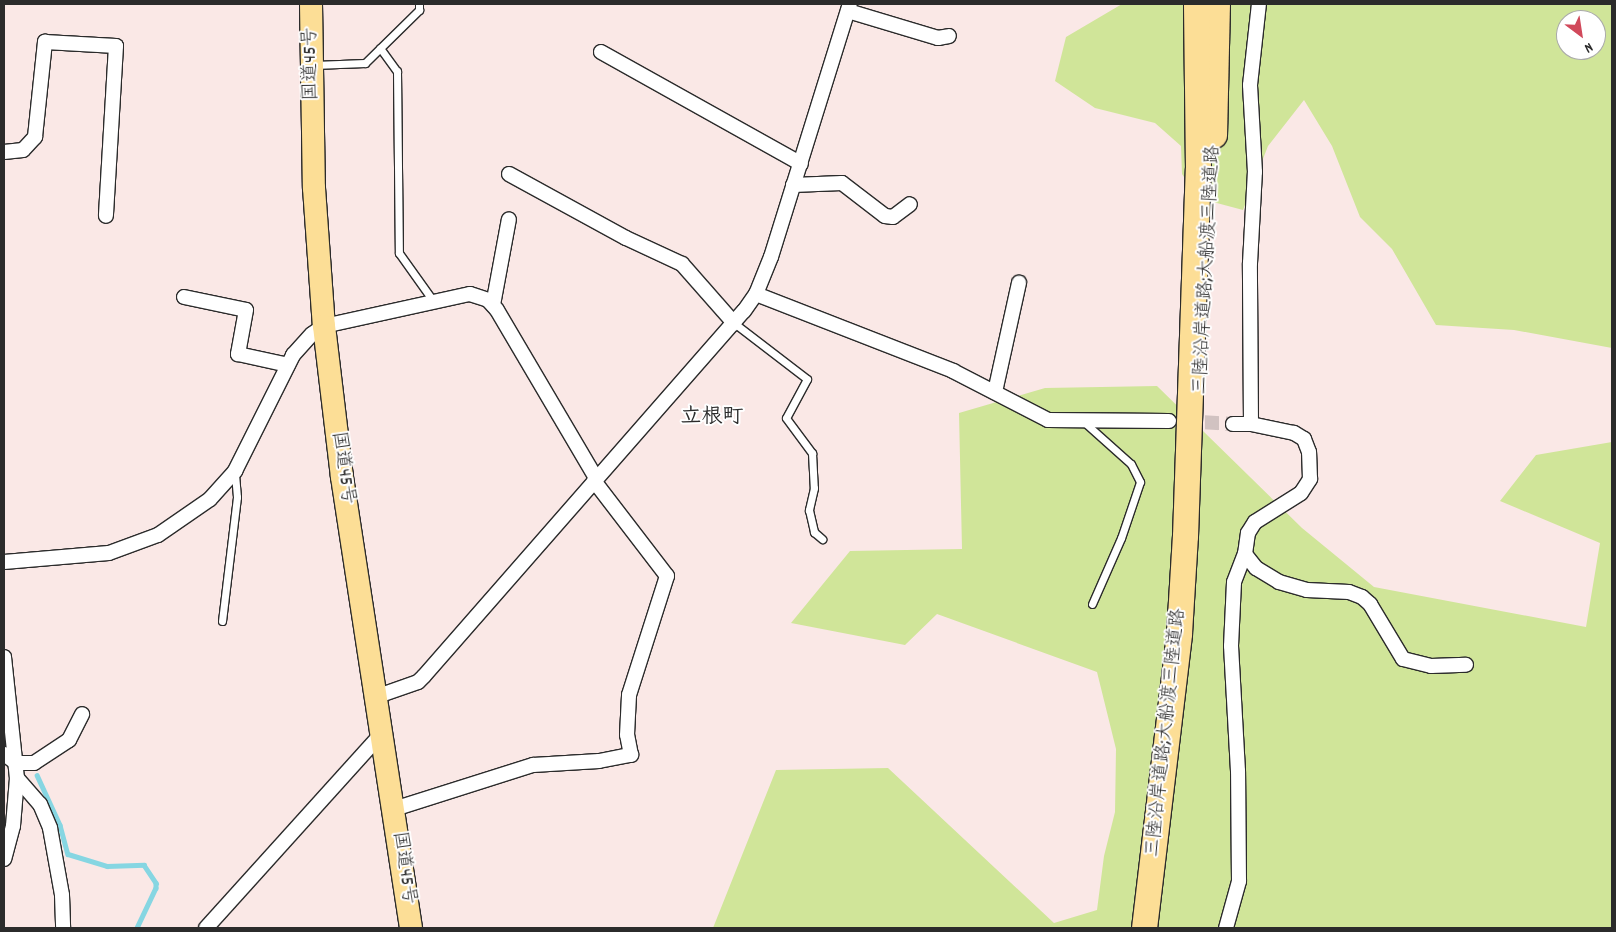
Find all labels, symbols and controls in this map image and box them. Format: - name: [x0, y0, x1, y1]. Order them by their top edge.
- north arrow: [1556, 10, 1606, 60]
- street label: 国道45号: [300, 27, 324, 101]
- text: N: [1580, 37, 1596, 57]
- street label: 三陸沿岸道路;大船渡三陸道路: [1190, 145, 1226, 395]
- district label: 立根町: [681, 405, 743, 431]
- street label: 国道45号: [326, 430, 358, 506]
- street label: 三陸沿岸道路;大船渡三陸道路: [1143, 607, 1191, 859]
- street label: 国道45号: [387, 830, 419, 906]

